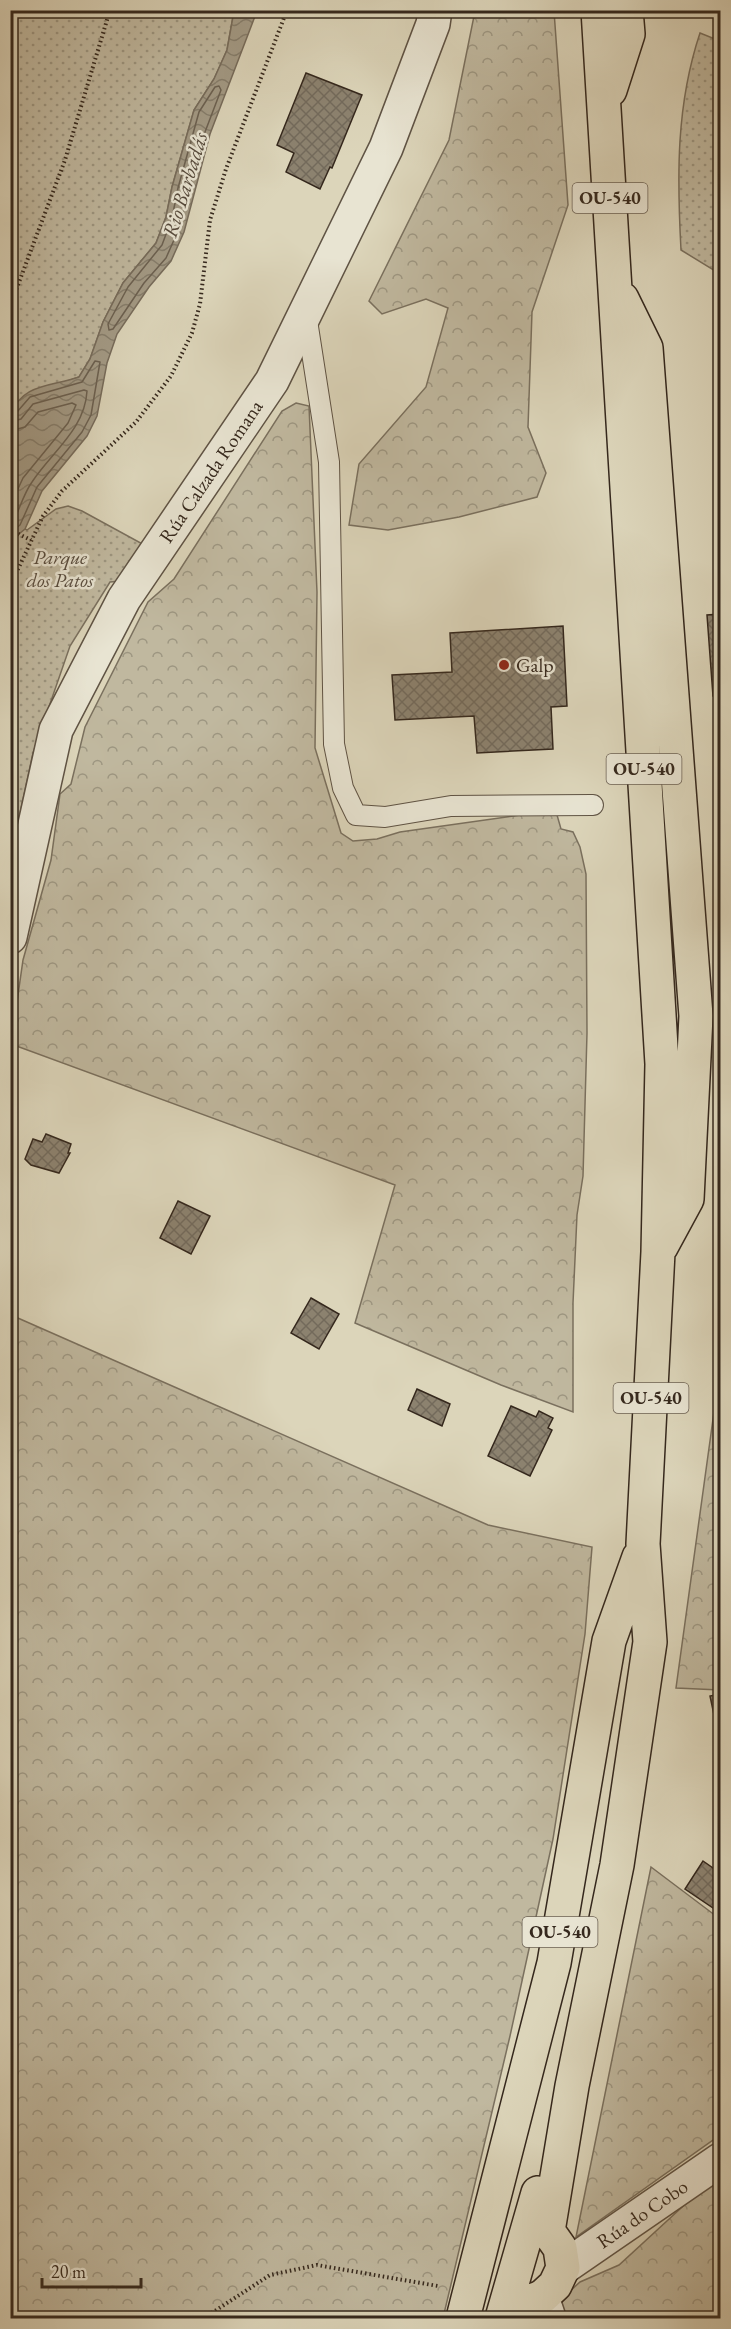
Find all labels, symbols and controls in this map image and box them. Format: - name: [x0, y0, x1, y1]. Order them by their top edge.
- water label: Rio Barbadás: [156, 129, 213, 241]
- road number: OU-540: [572, 183, 648, 213]
- street label: Rúa Calzada Romana: [153, 395, 269, 548]
- park label: Parque dos Patos: [27, 544, 94, 593]
- place label: Galp: [516, 652, 554, 678]
- marker: Galp: [497, 658, 511, 672]
- road number: OU-540: [606, 754, 682, 784]
- road number: OU-540: [614, 1383, 688, 1413]
- road number: OU-540: [522, 1917, 598, 1947]
- street label: Rúa do Cobo: [591, 2173, 693, 2254]
- scale bar: [42, 2251, 141, 2289]
- text: 20 m: [51, 2260, 86, 2283]

